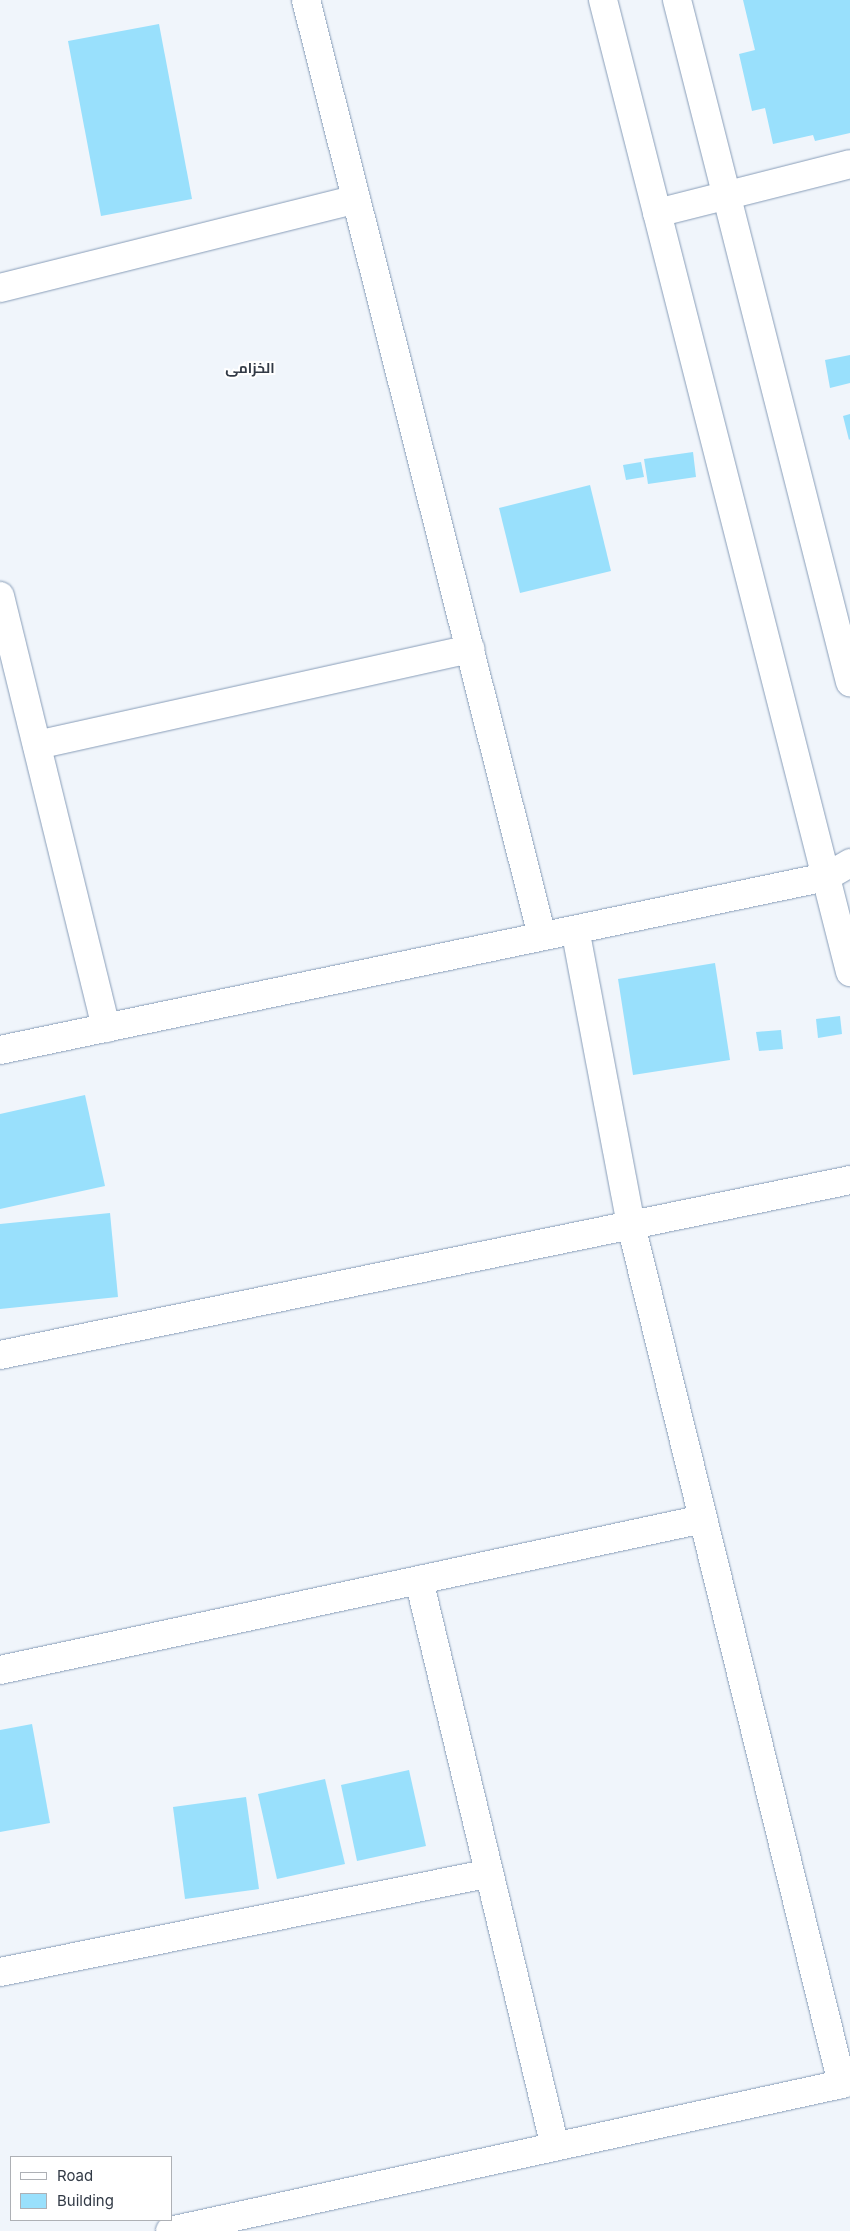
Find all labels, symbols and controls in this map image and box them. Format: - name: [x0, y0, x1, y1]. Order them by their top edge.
- district label: الخزامى: [225, 360, 275, 376]
- legend: [10, 2156, 172, 2221]
- text: Road: [57, 2166, 93, 2185]
- text: Building: [57, 2191, 114, 2210]

